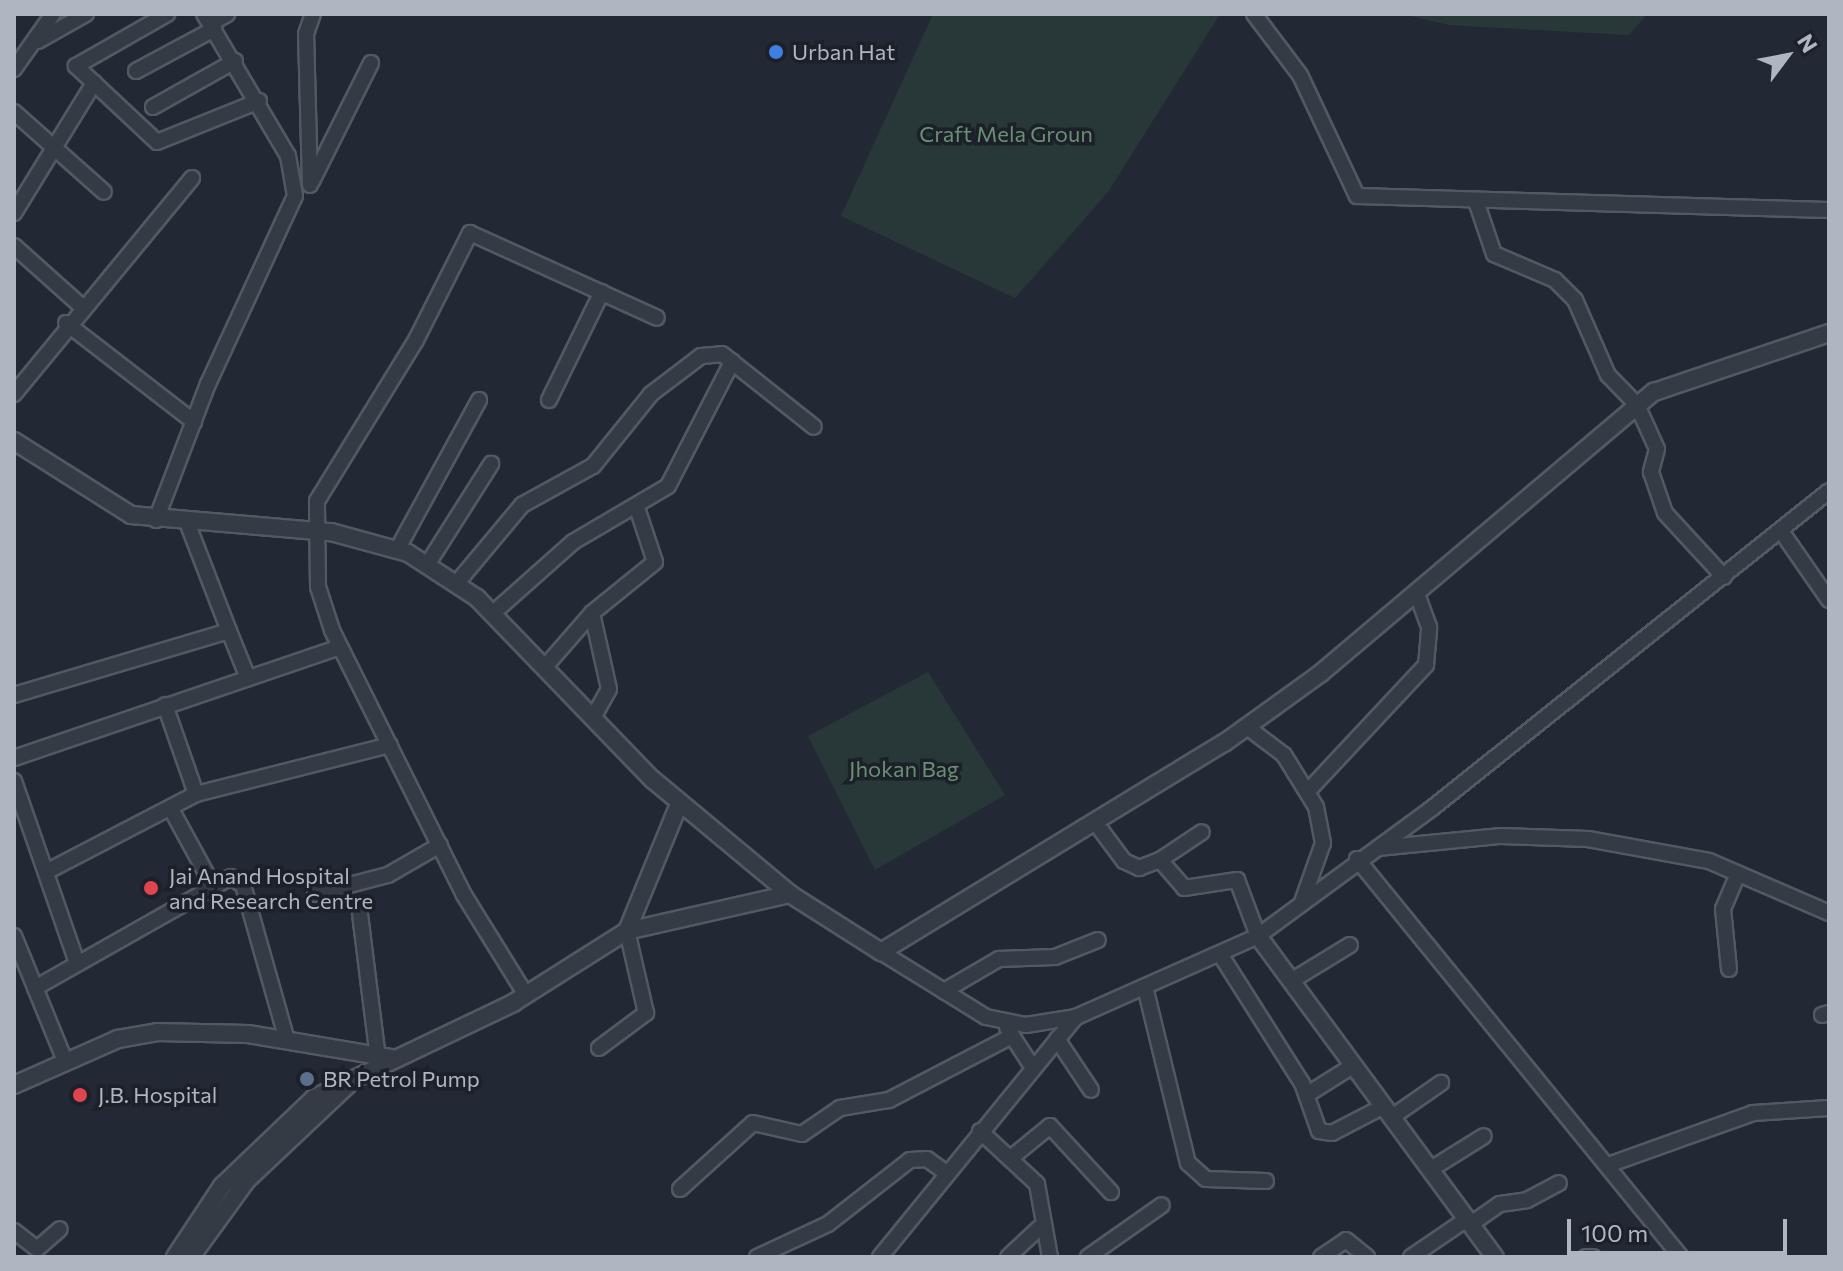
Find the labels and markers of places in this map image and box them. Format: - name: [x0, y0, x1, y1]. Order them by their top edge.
- place label: Urban Hat: [792, 39, 895, 65]
- marker: Urban Hat: [767, 43, 785, 61]
- place label: Jai Anand Hospital and Research Centre: [169, 862, 373, 914]
- marker: Jai Anand Hospital and Research Centre: [140, 877, 162, 899]
- place label: BR Petrol Pump: [323, 1066, 480, 1092]
- marker: BR Petrol Pump: [298, 1070, 316, 1088]
- place label: J.B. Hospital: [98, 1082, 217, 1108]
- marker: J.B. Hospital: [69, 1084, 91, 1106]

